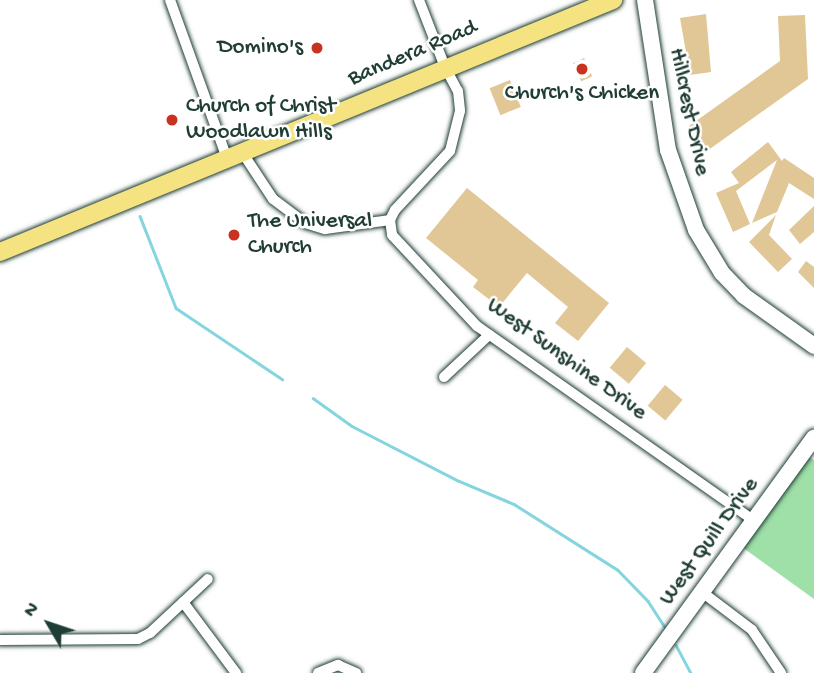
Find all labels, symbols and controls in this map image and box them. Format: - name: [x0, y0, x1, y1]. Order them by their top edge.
- street label: Bandera Road: [344, 14, 482, 94]
- place label: Domino's: [218, 34, 303, 62]
- marker: Domino's: [309, 40, 325, 56]
- street label: Hillcrest Drive: [661, 46, 715, 178]
- marker: Church's Chicken: [574, 61, 590, 77]
- place label: Church's Chicken: [505, 80, 659, 108]
- place label: Church of Christ Woodlawn Hills: [186, 93, 336, 147]
- marker: Church of Christ Woodlawn Hills: [164, 112, 180, 128]
- place label: The Universal Church: [248, 208, 372, 262]
- marker: The Universal Church: [226, 227, 242, 243]
- street label: West Sunshine Drive: [481, 293, 651, 427]
- street label: West Quill Drive: [654, 473, 766, 611]
- north arrow: [14, 589, 84, 659]
- text: N: [19, 598, 45, 623]

